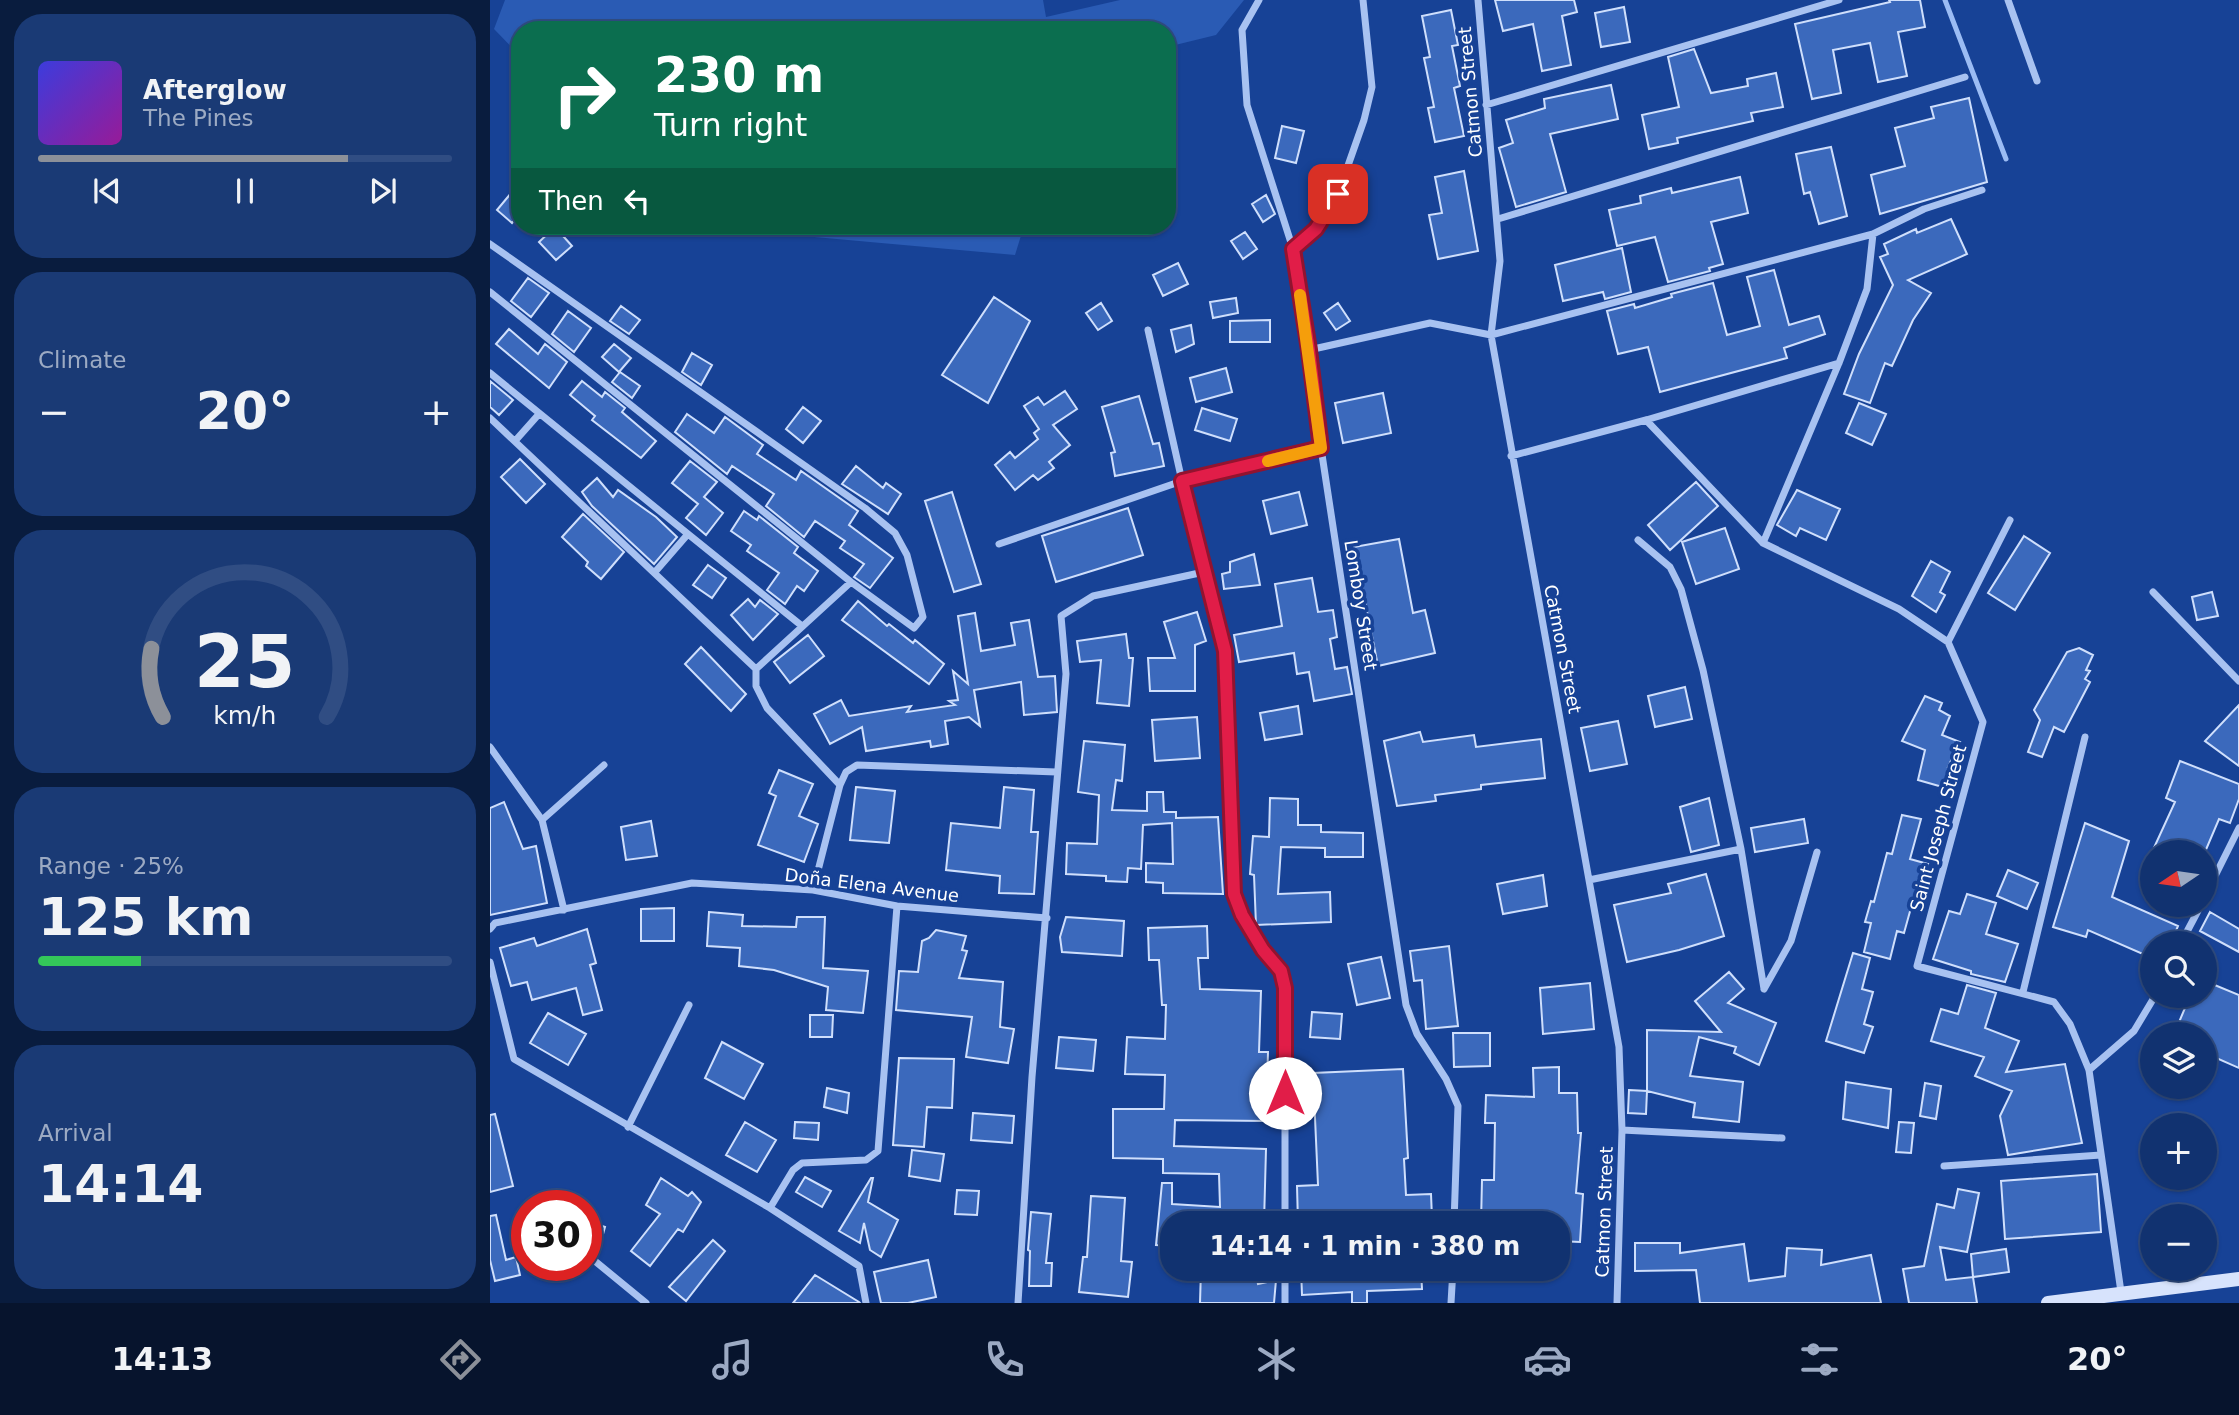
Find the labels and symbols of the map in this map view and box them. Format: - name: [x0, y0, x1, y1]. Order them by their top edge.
- street label: Catmon Street: [1454, 26, 1486, 158]
- pin: [1308, 164, 1368, 224]
- street label: Lomboy Street: [1340, 538, 1382, 672]
- street label: Catmon Street: [1540, 583, 1586, 715]
- street label: Saint Joseph Street: [1906, 742, 1970, 914]
- north arrow: [2140, 840, 2217, 917]
- street label: Doña Elena Avenue: [784, 864, 960, 906]
- position arrow: [1248, 1056, 1322, 1130]
- street label: Catmon Street: [1591, 1146, 1617, 1278]
- speed limit sign: 30: [511, 1190, 602, 1281]

